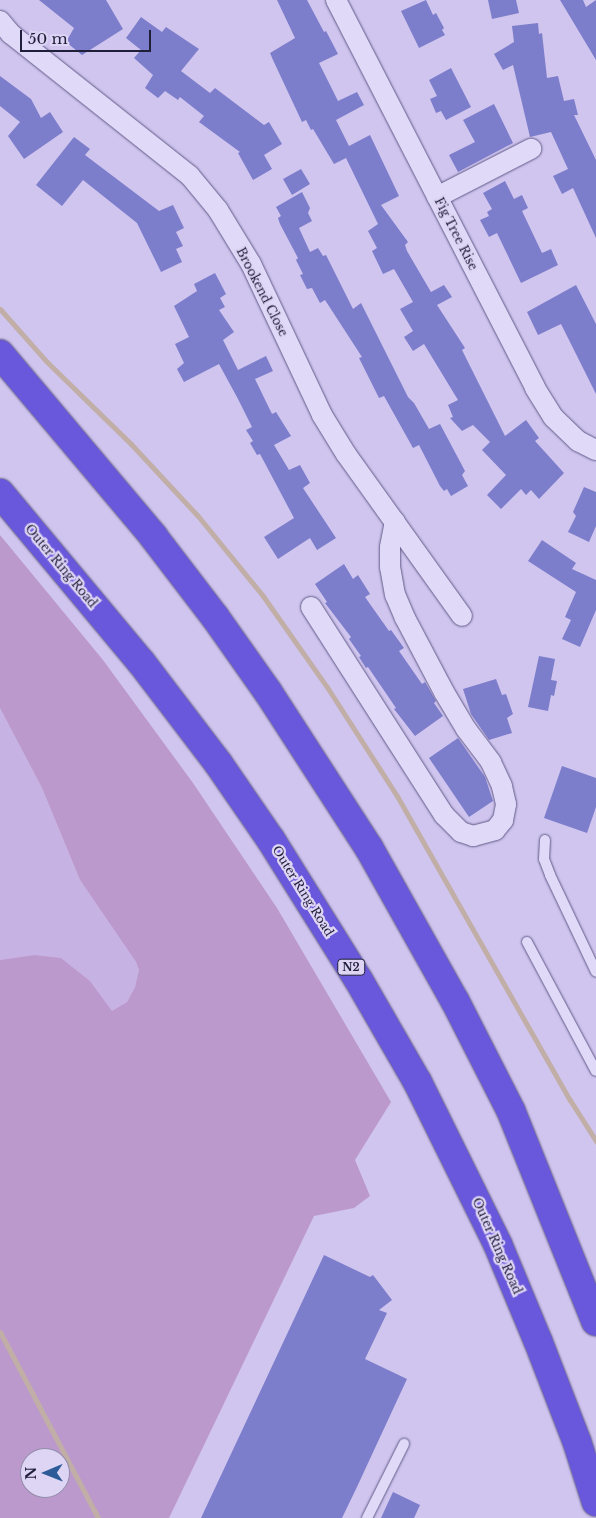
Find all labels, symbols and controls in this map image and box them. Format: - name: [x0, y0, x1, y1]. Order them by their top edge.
- scale bar: [22, 20, 154, 52]
- text: 50 m: [28, 29, 68, 48]
- street label: Fig Tree Rise: [431, 195, 481, 273]
- street label: Brookend Close: [233, 245, 291, 339]
- street label: Outer Ring Road: [22, 521, 100, 611]
- street label: Outer Ring Road: [269, 843, 337, 939]
- road number: N2: [336, 959, 366, 976]
- street label: Outer Ring Road: [469, 1195, 525, 1297]
- north arrow: [20, 1448, 70, 1498]
- text: N: [22, 1467, 40, 1480]

